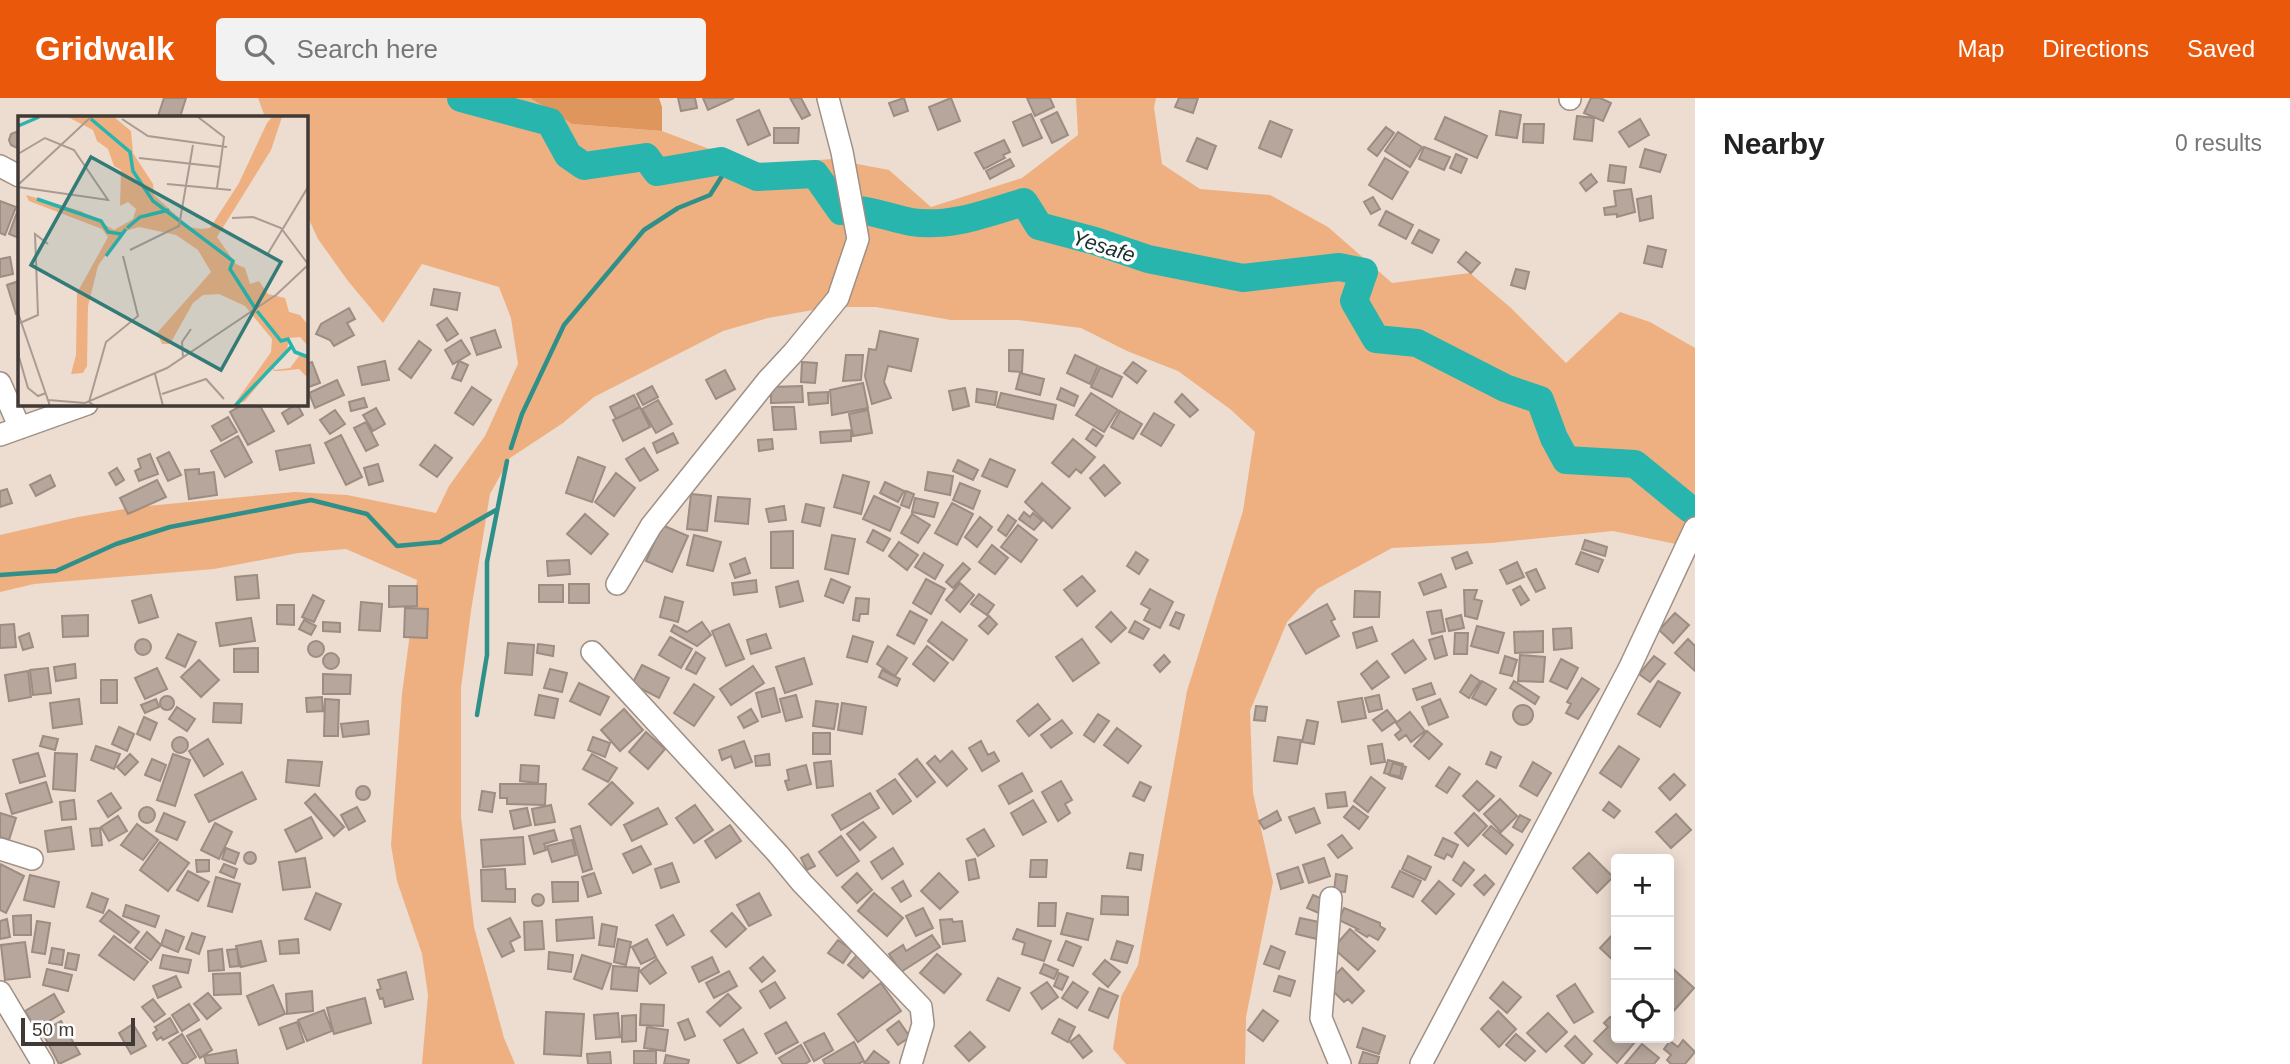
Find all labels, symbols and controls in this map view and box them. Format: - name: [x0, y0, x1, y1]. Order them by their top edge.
- search box: [216, 18, 706, 81]
- text: Gridwalk: [35, 30, 174, 67]
- icon: search: [240, 30, 278, 68]
- text: Search here: [296, 34, 438, 64]
- text: Map: [1958, 35, 2004, 62]
- text: Directions: [2042, 35, 2149, 62]
- text: Saved: [2187, 35, 2255, 62]
- inset map: [18, 116, 308, 406]
- text: Nearby: [1723, 127, 1825, 160]
- text: 0 results: [2175, 130, 2262, 156]
- water label: Yesafe: [1070, 226, 1138, 266]
- map controls: [1611, 854, 1674, 1043]
- button: +: [1611, 854, 1674, 917]
- button: −: [1611, 917, 1674, 980]
- button: locate: [1611, 980, 1674, 1043]
- scale bar: [21, 1015, 135, 1047]
- text: 50 m: [32, 1019, 74, 1040]

